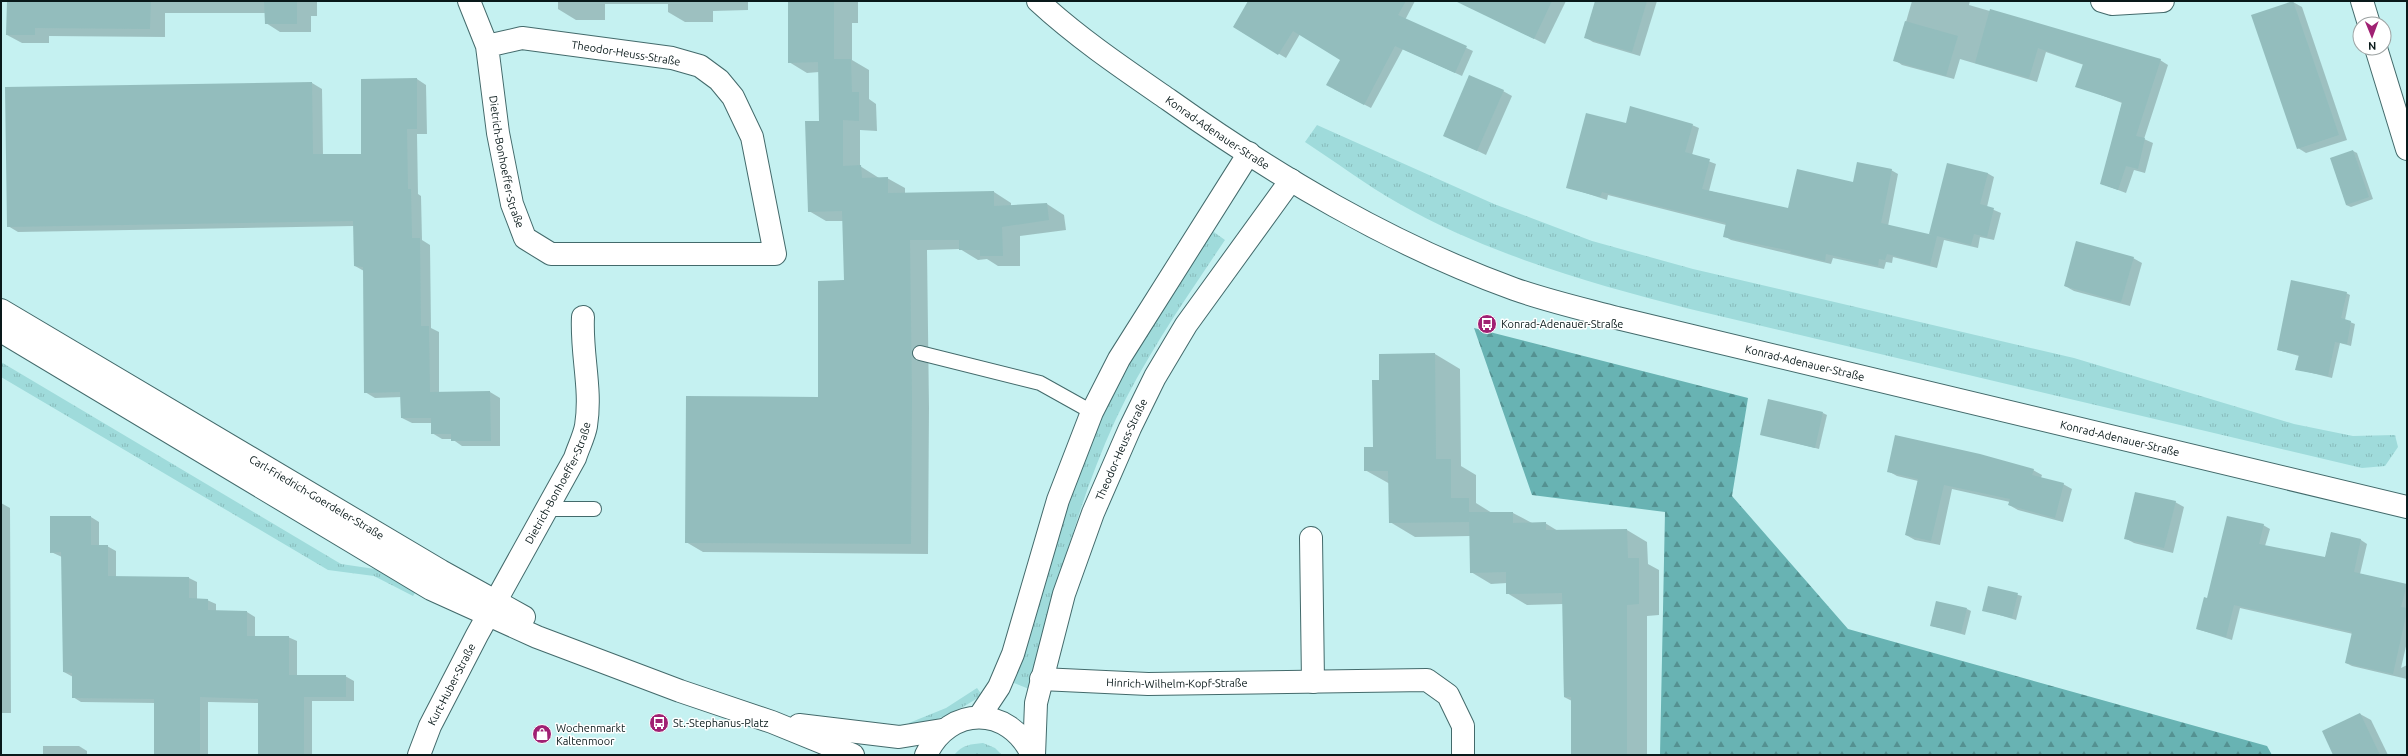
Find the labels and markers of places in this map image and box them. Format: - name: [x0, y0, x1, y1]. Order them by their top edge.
- bus stop icon: Konrad-Adenauer-Straße: [1476, 313, 1498, 335]
- place label: Konrad-Adenauer-Straße: [1501, 318, 1623, 330]
- bus stop icon: St.-Stephanus-Platz: [648, 712, 670, 734]
- place label: St.-Stephanus-Platz: [673, 717, 769, 729]
- place label: Wochenmarkt Kaltenmoor: [556, 722, 626, 747]
- shop icon: Wochenmarkt Kaltenmoor: [531, 723, 553, 745]

